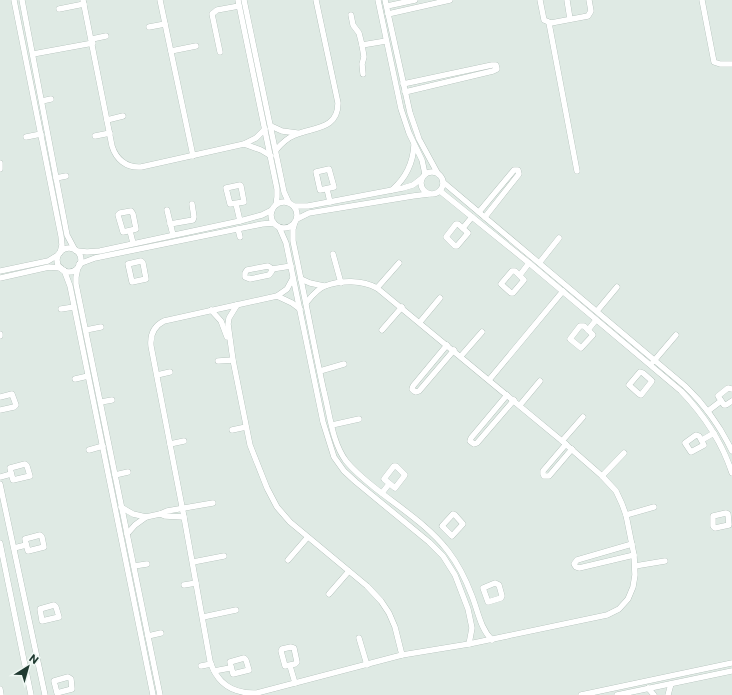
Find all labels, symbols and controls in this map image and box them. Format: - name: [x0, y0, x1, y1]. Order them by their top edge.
- north arrow: [8, 647, 48, 687]
- text: N: [27, 651, 42, 666]

